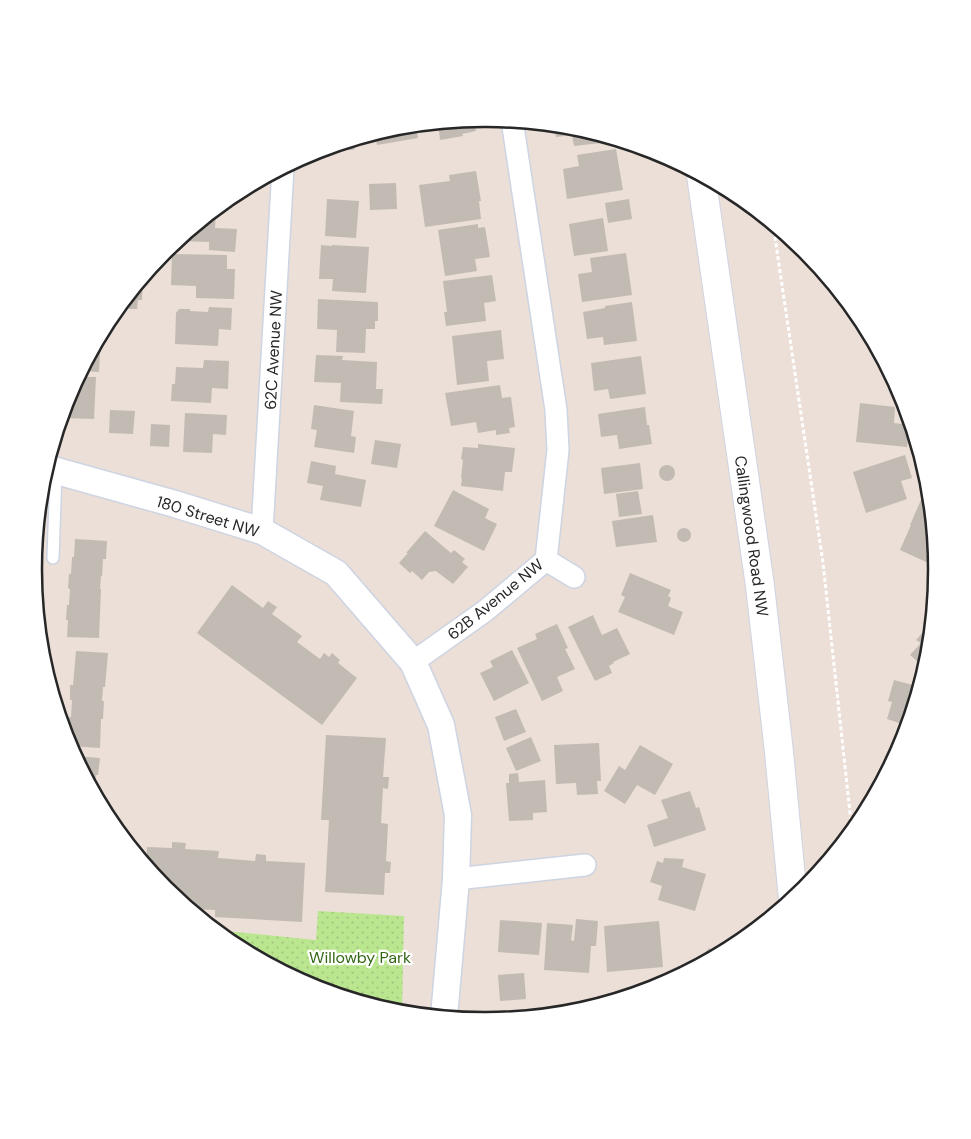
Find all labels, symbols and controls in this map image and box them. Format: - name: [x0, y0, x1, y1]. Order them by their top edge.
- street label: 62C Avenue NW: [260, 289, 287, 410]
- street label: Callingwood Road NW: [730, 454, 773, 618]
- street label: 180 Street NW: [154, 491, 262, 542]
- street label: 62B Avenue NW: [443, 554, 548, 645]
- park label: Willowby Park: [309, 947, 411, 968]

